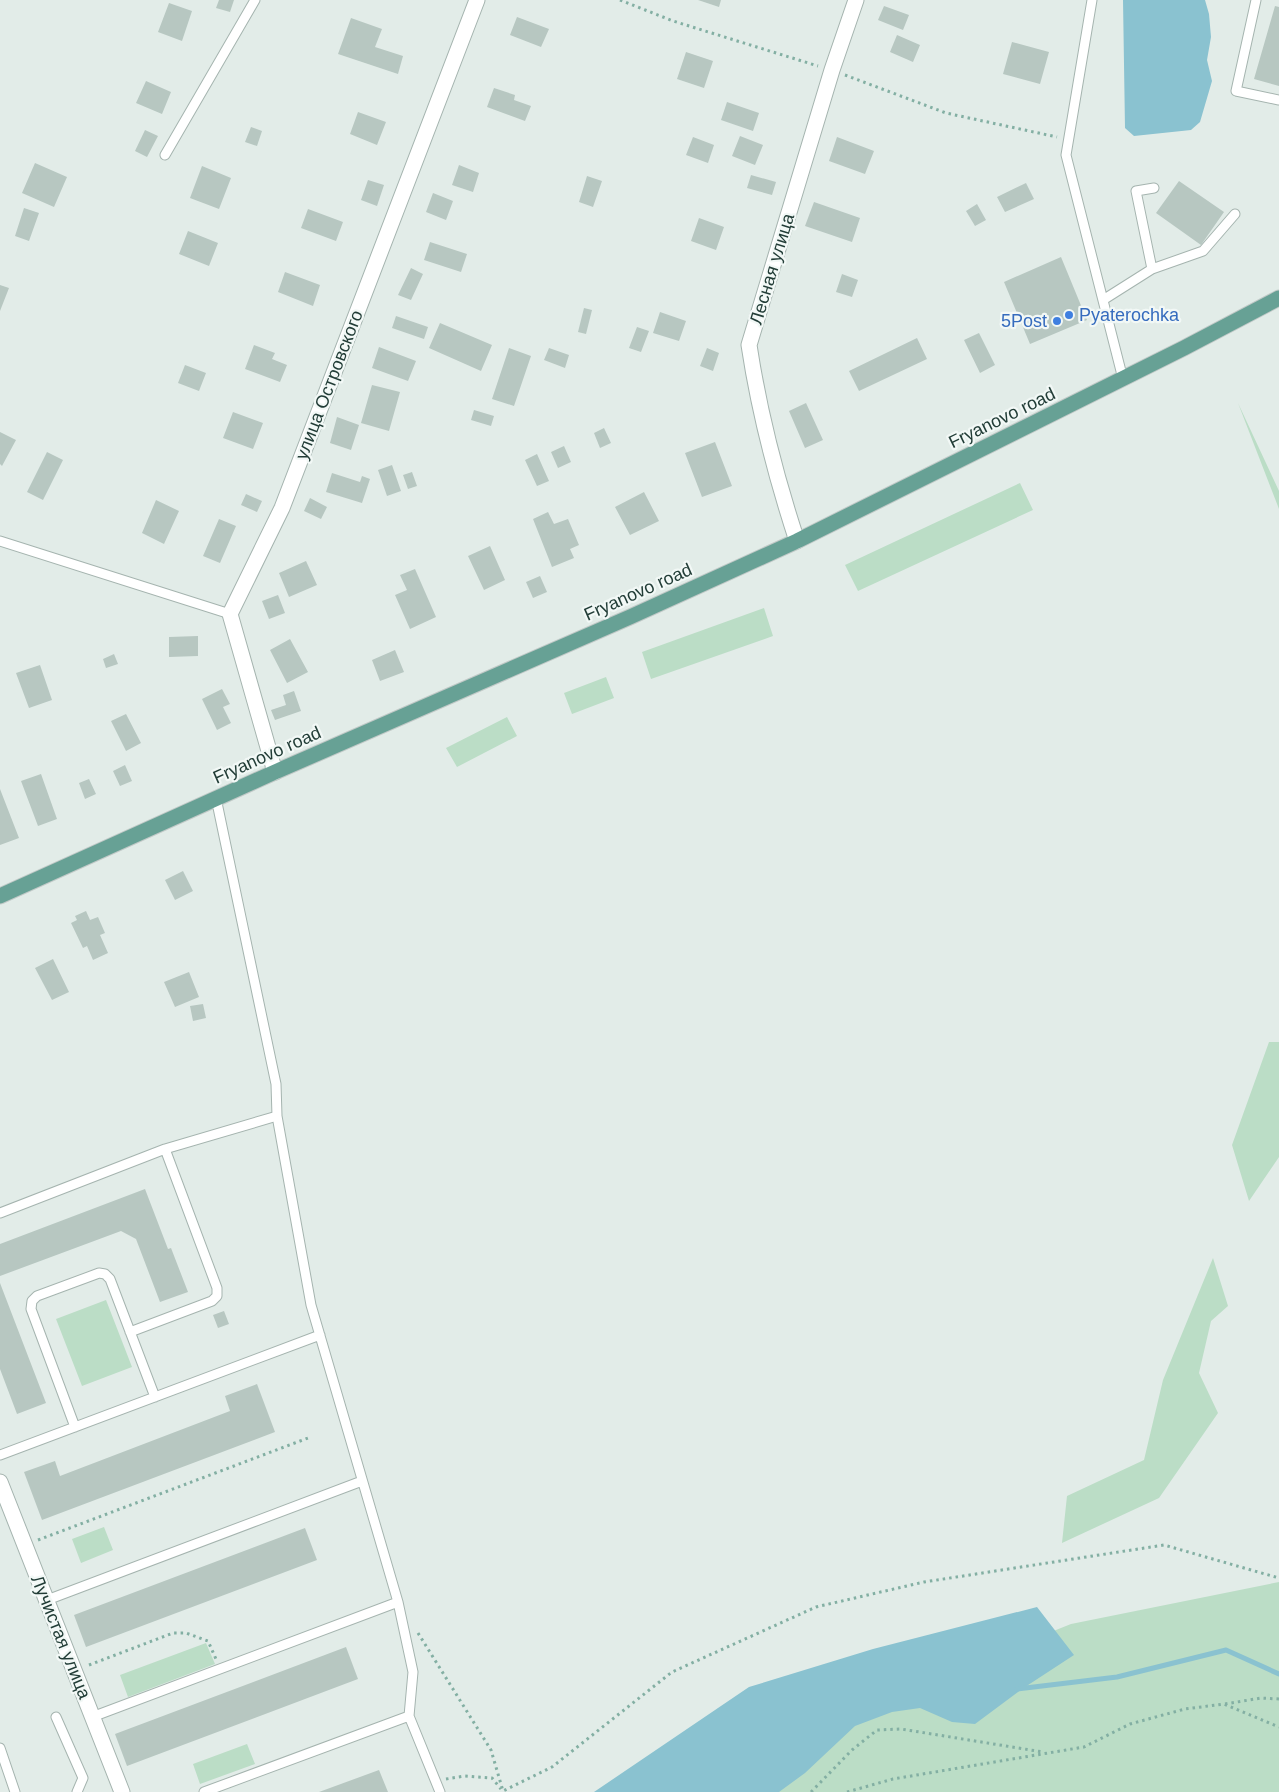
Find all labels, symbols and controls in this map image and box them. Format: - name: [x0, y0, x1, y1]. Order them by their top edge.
- street label: Лесная улица: [746, 210, 799, 327]
- place label: Pyaterochka: [1079, 305, 1180, 325]
- street label: улица Островского: [291, 307, 367, 463]
- marker: Pyaterochka: [1063, 309, 1075, 321]
- place label: 5Post: [1001, 311, 1047, 331]
- marker: 5Post: [1051, 315, 1063, 327]
- street label: Fryanovo road: [945, 384, 1059, 452]
- street label: Fryanovo road: [581, 559, 695, 625]
- street label: Fryanovo road: [210, 722, 324, 788]
- street label: Лучистая улица: [27, 1572, 95, 1703]

